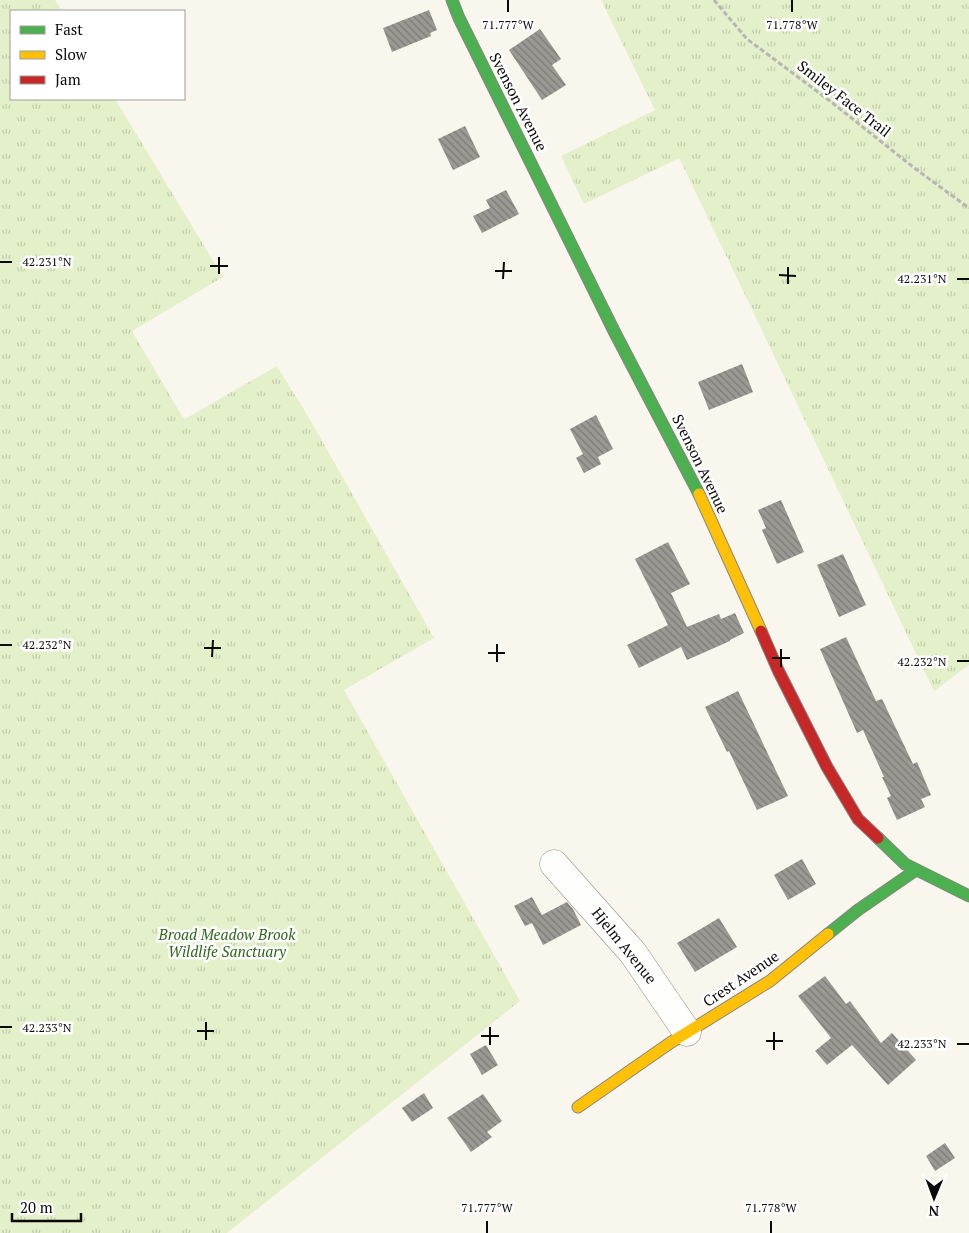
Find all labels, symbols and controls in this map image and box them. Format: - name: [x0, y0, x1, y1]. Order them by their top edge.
- legend: [10, 10, 185, 100]
- text: 71.777°W: [482, 17, 535, 32]
- text: 71.778°W: [766, 17, 819, 32]
- text: Fast: [55, 19, 83, 39]
- text: Slow: [55, 44, 88, 64]
- street label: Svenson Avenue: [485, 49, 552, 154]
- street label: Smiley Face Trail: [794, 55, 895, 141]
- text: Jam: [55, 69, 81, 89]
- text: 42.231°N: [22, 254, 72, 269]
- text: 42.231°N: [897, 271, 947, 286]
- street label: Svenson Avenue: [668, 411, 734, 516]
- text: 42.232°N: [22, 637, 72, 652]
- text: 42.232°N: [897, 654, 947, 669]
- street label: Hjelm Avenue: [588, 903, 662, 988]
- park label: Broad Meadow Brook Wildlife Sanctuary: [158, 924, 296, 961]
- street label: Crest Avenue: [699, 945, 782, 1011]
- text: 42.233°N: [22, 1020, 72, 1035]
- text: 42.233°N: [897, 1036, 947, 1051]
- north arrow: [909, 1173, 959, 1223]
- scale bar: [12, 1190, 81, 1222]
- text: 20 m: [20, 1197, 53, 1217]
- text: 71.777°W: [461, 1200, 514, 1215]
- text: 71.778°W: [745, 1200, 798, 1215]
- text: N: [928, 1202, 939, 1221]

